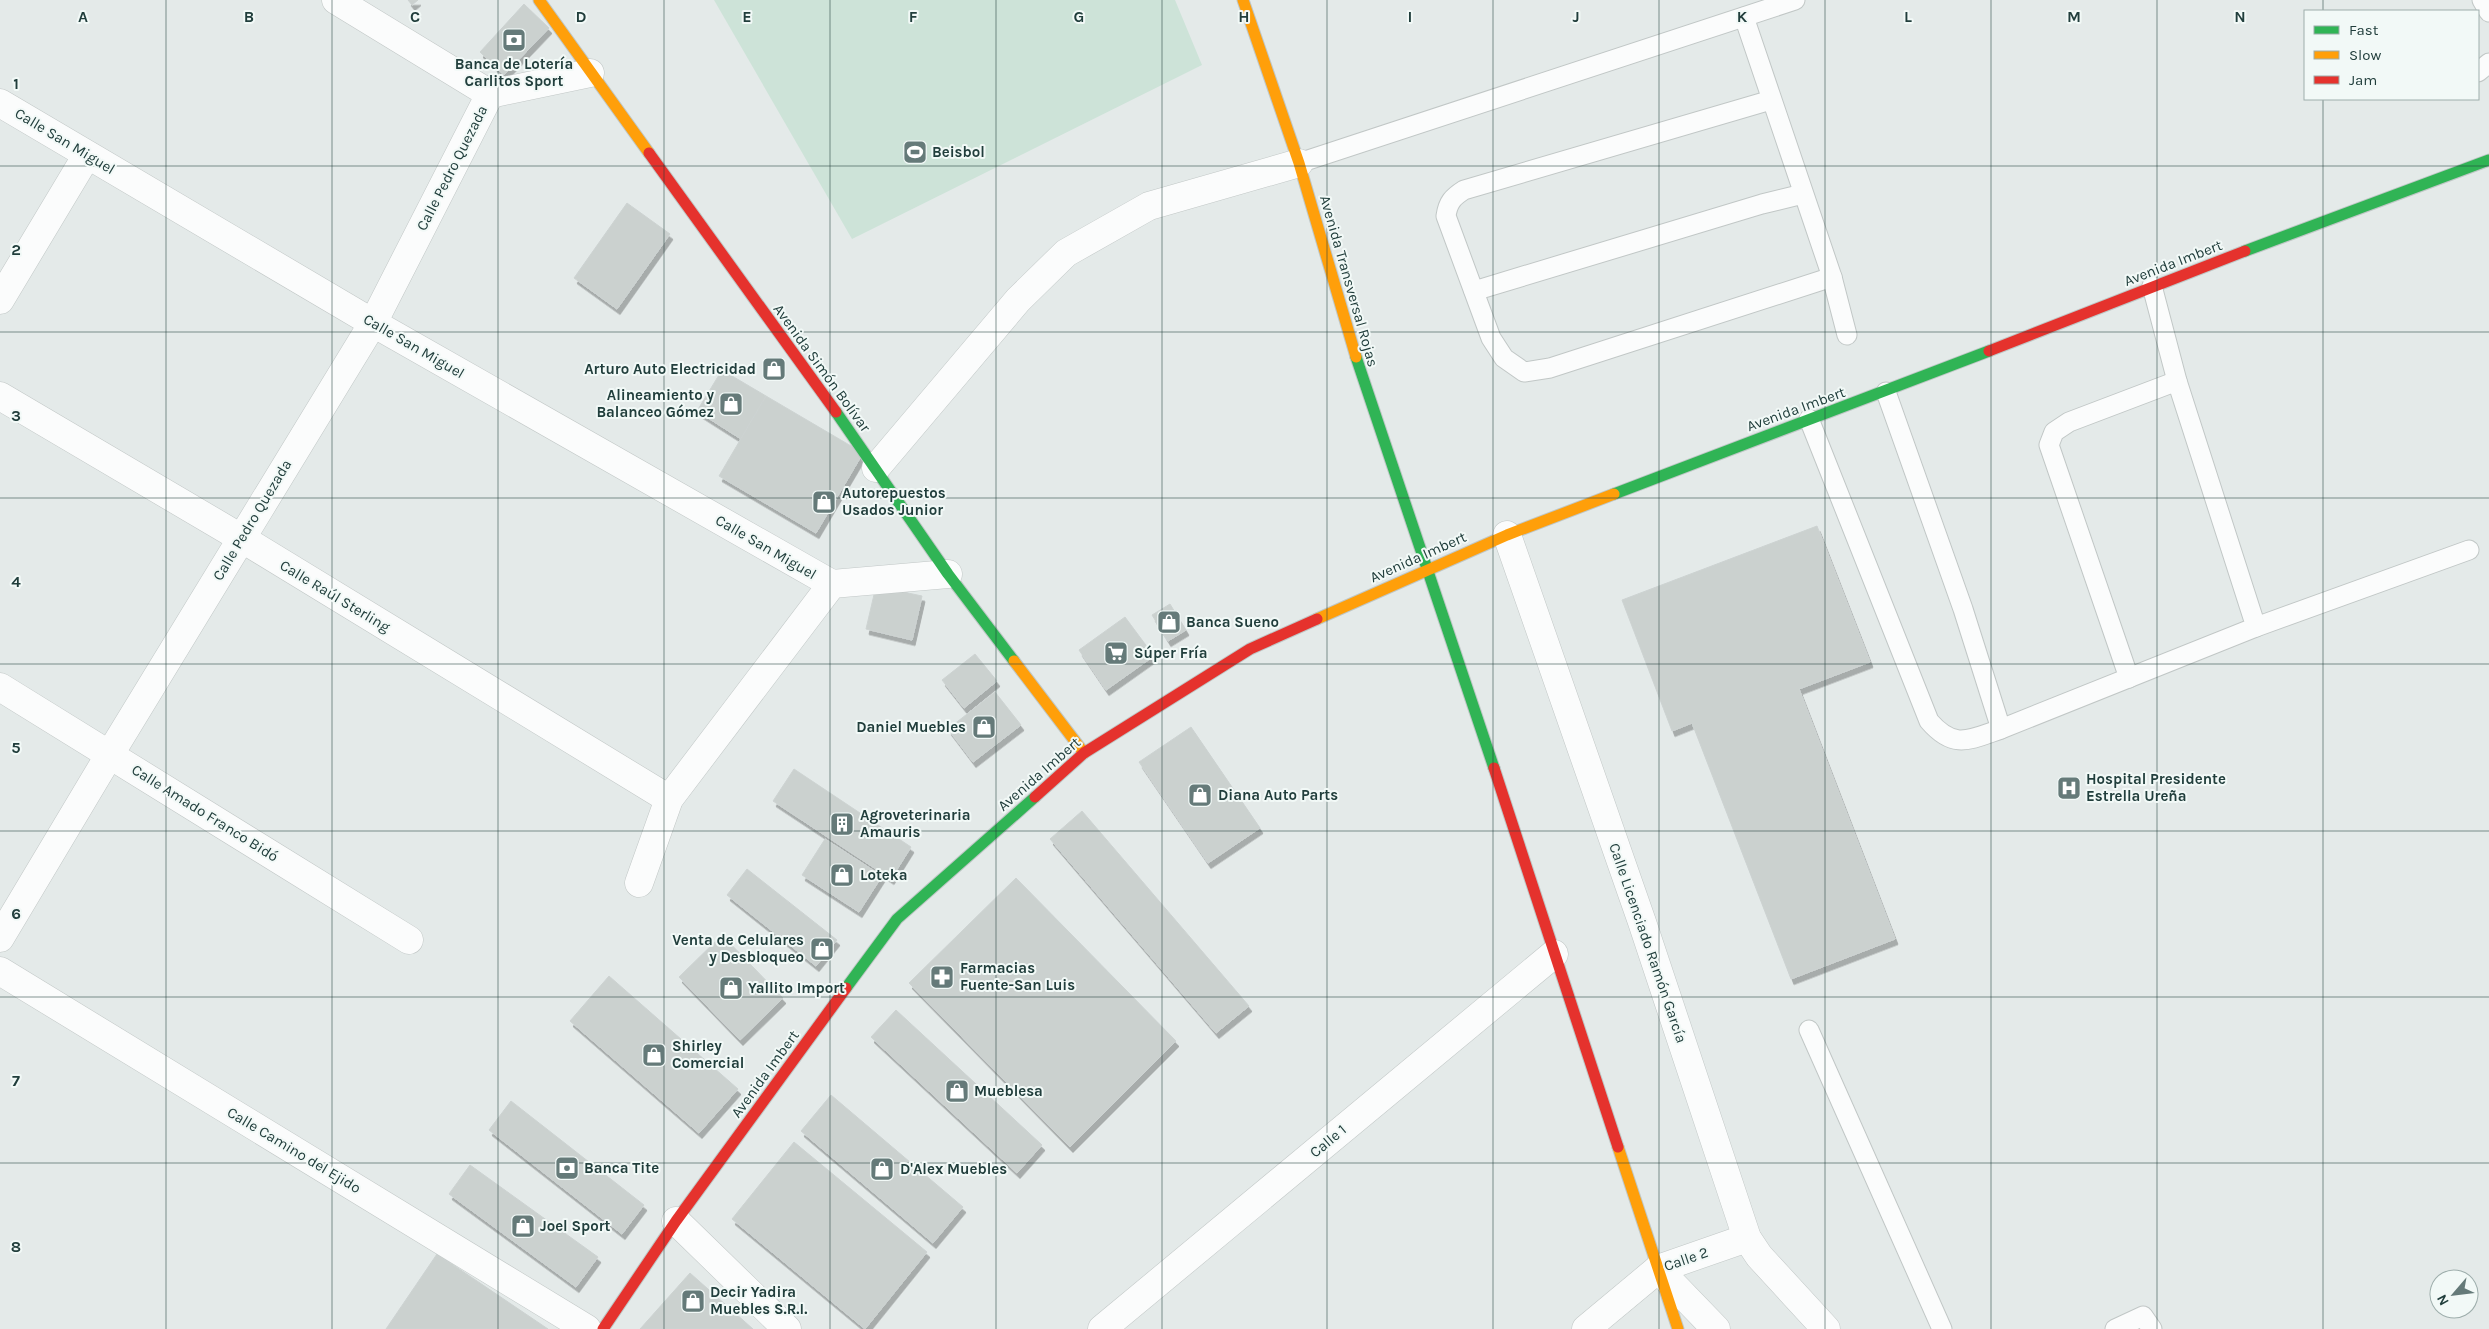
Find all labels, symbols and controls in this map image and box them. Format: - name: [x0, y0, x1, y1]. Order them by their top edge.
- text: A: [78, 7, 88, 26]
- text: B: [244, 7, 254, 26]
- text: C: [410, 7, 420, 26]
- text: D: [576, 7, 587, 26]
- text: E: [742, 7, 752, 26]
- text: F: [909, 7, 918, 26]
- text: G: [1074, 7, 1084, 26]
- text: H: [1238, 7, 1250, 26]
- text: I: [1408, 7, 1412, 26]
- text: J: [1572, 7, 1580, 26]
- text: K: [1737, 7, 1748, 26]
- text: L: [1904, 7, 1912, 26]
- text: M: [2067, 7, 2081, 26]
- text: N: [2234, 7, 2246, 26]
- legend: [2304, 10, 2479, 100]
- text: Fast: [2349, 21, 2379, 39]
- bank icon: Banca de Lotería Carlitos Sport: [501, 27, 527, 53]
- text: Slow: [2349, 46, 2381, 64]
- place label: Banca de Lotería Carlitos Sport: [455, 55, 573, 90]
- text: Jam: [2349, 71, 2377, 89]
- text: 1: [13, 74, 19, 93]
- street label: Calle Pedro Quezada: [413, 102, 491, 234]
- street label: Calle San Miguel: [12, 104, 118, 178]
- sports icon: Beisbol: [902, 139, 928, 165]
- place label: Beisbol: [932, 143, 985, 161]
- street label: Avenida Transversal Rojas: [1316, 193, 1382, 369]
- street label: Avenida Imbert: [2121, 236, 2225, 290]
- text: 2: [11, 240, 21, 259]
- street label: Avenida Simón Bolívar: [770, 301, 875, 436]
- street label: Calle San Miguel: [360, 310, 468, 382]
- shop icon: Arturo Auto Electricidad: [761, 356, 787, 382]
- place label: Arturo Auto Electricidad: [584, 360, 756, 378]
- street label: Avenida Imbert: [1744, 383, 1848, 435]
- place label: Alineamiento y Balanceo Gómez: [596, 386, 714, 421]
- shop icon: Alineamiento y Balanceo Gómez: [718, 391, 744, 417]
- text: 3: [11, 406, 21, 425]
- street label: Calle Pedro Quezada: [209, 456, 295, 584]
- place label: Autorepuestos Usados Junior: [842, 484, 946, 519]
- shop icon: Autorepuestos Usados Junior: [811, 489, 837, 515]
- street label: Calle San Miguel: [712, 511, 820, 583]
- street label: Avenida Imbert: [1367, 528, 1469, 586]
- street label: Calle Raúl Sterling: [277, 556, 394, 636]
- text: 4: [11, 572, 21, 591]
- shop icon: Banca Sueno: [1156, 609, 1182, 635]
- place label: Banca Sueno: [1186, 613, 1279, 631]
- supermarket icon: Súper Fría: [1103, 640, 1129, 666]
- place label: Súper Fría: [1134, 644, 1208, 662]
- shop icon: Daniel Muebles: [971, 714, 997, 740]
- place label: Daniel Muebles: [856, 718, 966, 736]
- street label: Avenida Imbert: [994, 733, 1084, 815]
- text: 5: [11, 738, 21, 757]
- street label: Calle Amado Franco Bidó: [128, 760, 282, 866]
- place label: Hospital Presidente Estrella Ureña: [2086, 770, 2226, 805]
- hospital icon: Hospital Presidente Estrella Ureña: [2056, 775, 2082, 801]
- shop icon: Diana Auto Parts: [1187, 782, 1213, 808]
- place label: Diana Auto Parts: [1218, 786, 1338, 804]
- place label: Agroveterinaria Amauris: [860, 806, 971, 841]
- building icon: Agroveterinaria Amauris: [829, 811, 855, 837]
- street label: Calle Licenciado Ramón García: [1605, 841, 1691, 1045]
- shop icon: Loteka: [829, 862, 855, 888]
- place label: Loteka: [860, 866, 907, 884]
- text: 6: [11, 904, 21, 923]
- place label: Venta de Celulares y Desbloqueo: [672, 931, 804, 966]
- shop icon: Venta de Celulares y Desbloqueo: [809, 936, 835, 962]
- place label: Farmacias Fuente-San Luis: [960, 959, 1075, 994]
- pharmacy icon: Farmacias Fuente-San Luis: [929, 964, 955, 990]
- shop icon: Yallito Import: [718, 975, 744, 1001]
- place label: Yallito Import: [748, 979, 845, 997]
- street label: Avenida Imbert: [727, 1027, 803, 1121]
- place label: Shirley Comercial: [672, 1037, 744, 1072]
- shop icon: Shirley Comercial: [641, 1042, 667, 1068]
- text: 7: [12, 1071, 20, 1090]
- shop icon: Mueblesa: [944, 1078, 970, 1104]
- place label: Mueblesa: [974, 1082, 1043, 1100]
- street label: Calle Camino del Ejido: [224, 1103, 364, 1197]
- street label: Calle 1: [1306, 1121, 1350, 1161]
- bank icon: Banca Tite: [554, 1155, 580, 1181]
- shop icon: D'Alex Muebles: [869, 1156, 895, 1182]
- place label: Banca Tite: [584, 1159, 659, 1177]
- place label: D'Alex Muebles: [900, 1160, 1007, 1178]
- shop icon: Joel Sport: [510, 1213, 536, 1239]
- place label: Joel Sport: [540, 1217, 611, 1235]
- text: 8: [11, 1237, 21, 1256]
- street label: Calle 2: [1661, 1243, 1711, 1275]
- north arrow: [2429, 1269, 2479, 1319]
- place label: Decir Yadira Muebles S.R.I.: [710, 1283, 807, 1318]
- shop icon: Decir Yadira Muebles S.R.I.: [680, 1288, 706, 1314]
- text: N: [2433, 1291, 2453, 1308]

